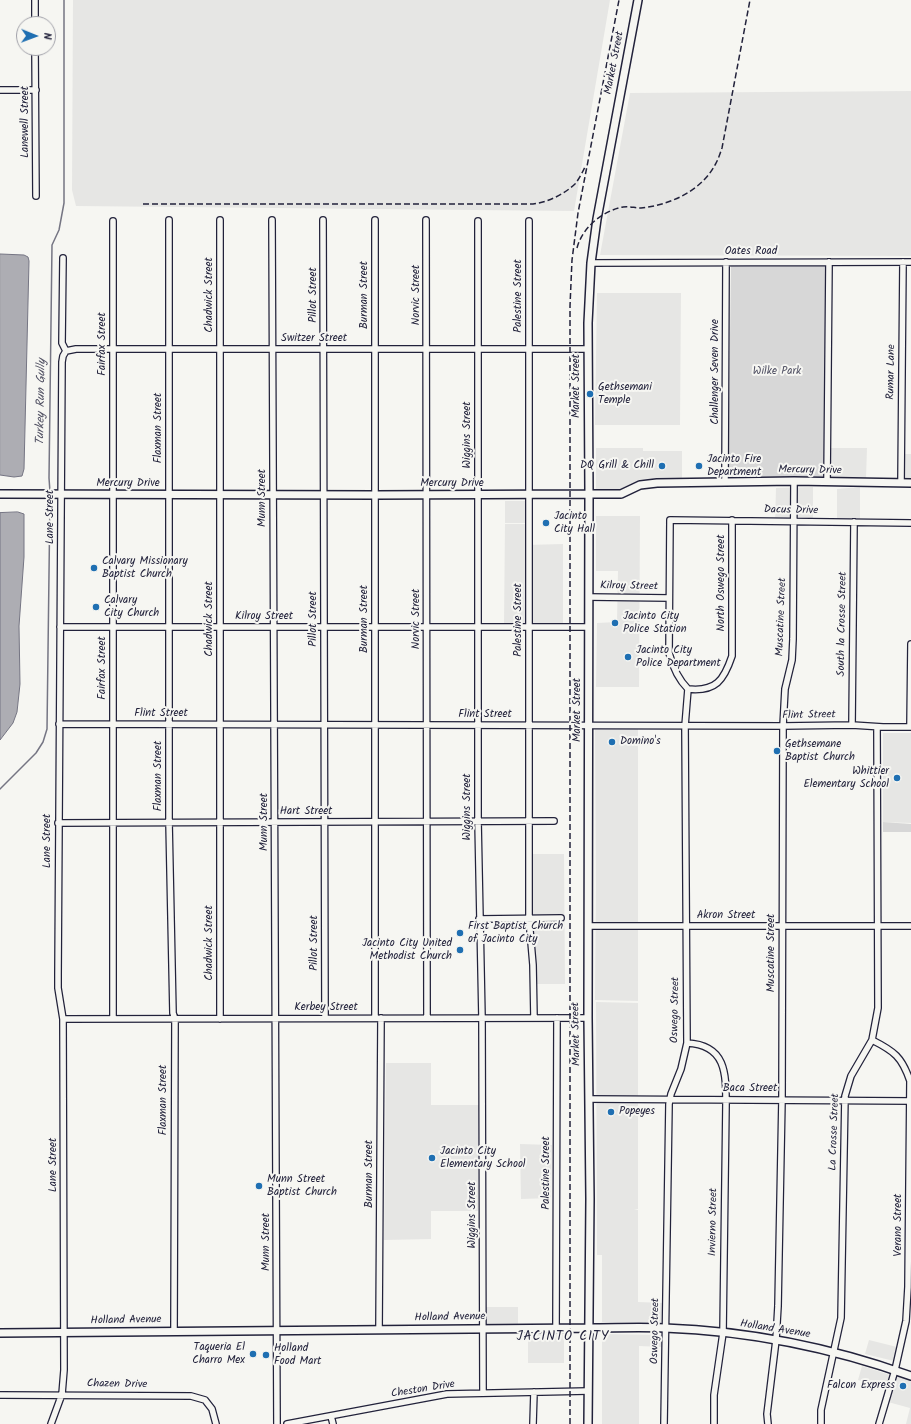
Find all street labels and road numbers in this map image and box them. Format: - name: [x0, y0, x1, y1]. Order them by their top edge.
- street label: Market Street: [602, 30, 628, 96]
- street label: Lanewell Street: [19, 86, 33, 158]
- street label: Oates Road: [725, 245, 777, 259]
- street label: Chadwick Street: [203, 257, 217, 333]
- street label: Palestine Street: [512, 259, 526, 333]
- street label: Burman Street: [358, 261, 372, 329]
- street label: Norvic Street: [410, 265, 424, 325]
- street label: Pillot Street: [307, 267, 321, 323]
- street label: Fairfax Street: [96, 312, 110, 376]
- street label: Challenger Seven Drive: [709, 319, 723, 425]
- street label: Switzer Street: [281, 332, 347, 346]
- street label: Rumar Lane: [885, 344, 899, 400]
- street label: Market Street: [570, 354, 584, 418]
- street label: Flaxman Street: [152, 393, 166, 463]
- street label: Wiggins Street: [461, 401, 475, 469]
- street label: Mercury Drive: [778, 464, 842, 478]
- street label: Munn Street: [256, 469, 270, 527]
- street label: Mercury Drive: [96, 477, 160, 491]
- street label: Mercury Drive: [420, 477, 484, 491]
- street label: Lane Street: [44, 490, 58, 544]
- street label: Dacus Drive: [764, 504, 818, 518]
- street label: North Oswego Street: [715, 535, 729, 631]
- street label: South la Crosse Street: [835, 571, 851, 677]
- street label: Muscatine Street: [774, 577, 790, 657]
- street label: Kilroy Street: [600, 580, 658, 594]
- street label: Chadwick Street: [203, 581, 217, 657]
- street label: Palestine Street: [512, 583, 526, 657]
- street label: Burman Street: [358, 585, 372, 653]
- street label: Norvic Street: [410, 589, 424, 649]
- street label: Pillot Street: [307, 591, 321, 647]
- street label: Kilroy Street: [235, 610, 293, 624]
- street label: Fairfax Street: [96, 636, 110, 700]
- street label: Market Street: [571, 678, 585, 742]
- street label: Flint Street: [134, 707, 188, 721]
- street label: Flint Street: [458, 708, 512, 722]
- street label: Flint Street: [782, 709, 836, 723]
- street label: Flaxman Street: [152, 741, 166, 811]
- street label: Wiggins Street: [461, 773, 475, 841]
- street label: Munn Street: [258, 793, 272, 851]
- street label: Hart Street: [280, 805, 332, 819]
- street label: Lane Street: [41, 814, 55, 868]
- street label: Chadwick Street: [203, 905, 217, 981]
- street label: Akron Street: [697, 909, 755, 923]
- street label: Muscatine Street: [765, 914, 779, 992]
- street label: Pillot Street: [308, 915, 322, 971]
- street label: Oswego Street: [669, 977, 683, 1043]
- street label: Kerbey Street: [294, 1001, 358, 1015]
- street label: Market Street: [570, 1002, 584, 1066]
- street label: Flaxman Street: [157, 1065, 171, 1135]
- street label: Baca Street: [723, 1082, 777, 1096]
- street label: La Crosse Street: [827, 1093, 843, 1171]
- street label: Palestine Street: [540, 1136, 554, 1210]
- street label: Lane Street: [47, 1138, 61, 1192]
- street label: Burman Street: [363, 1140, 377, 1208]
- street label: Wiggins Street: [466, 1181, 480, 1249]
- street label: Invierno Street: [707, 1188, 721, 1256]
- street label: Verano Street: [892, 1194, 906, 1256]
- street label: Munn Street: [260, 1213, 274, 1271]
- street label: Oswego Street: [649, 1298, 663, 1364]
- street label: Holland Avenue: [414, 1311, 486, 1325]
- street label: Holland Avenue: [90, 1314, 162, 1328]
- street label: Holland Avenue: [739, 1318, 811, 1342]
- street label: Chazen Drive: [87, 1378, 147, 1392]
- street label: Cheston Drive: [390, 1378, 456, 1402]

